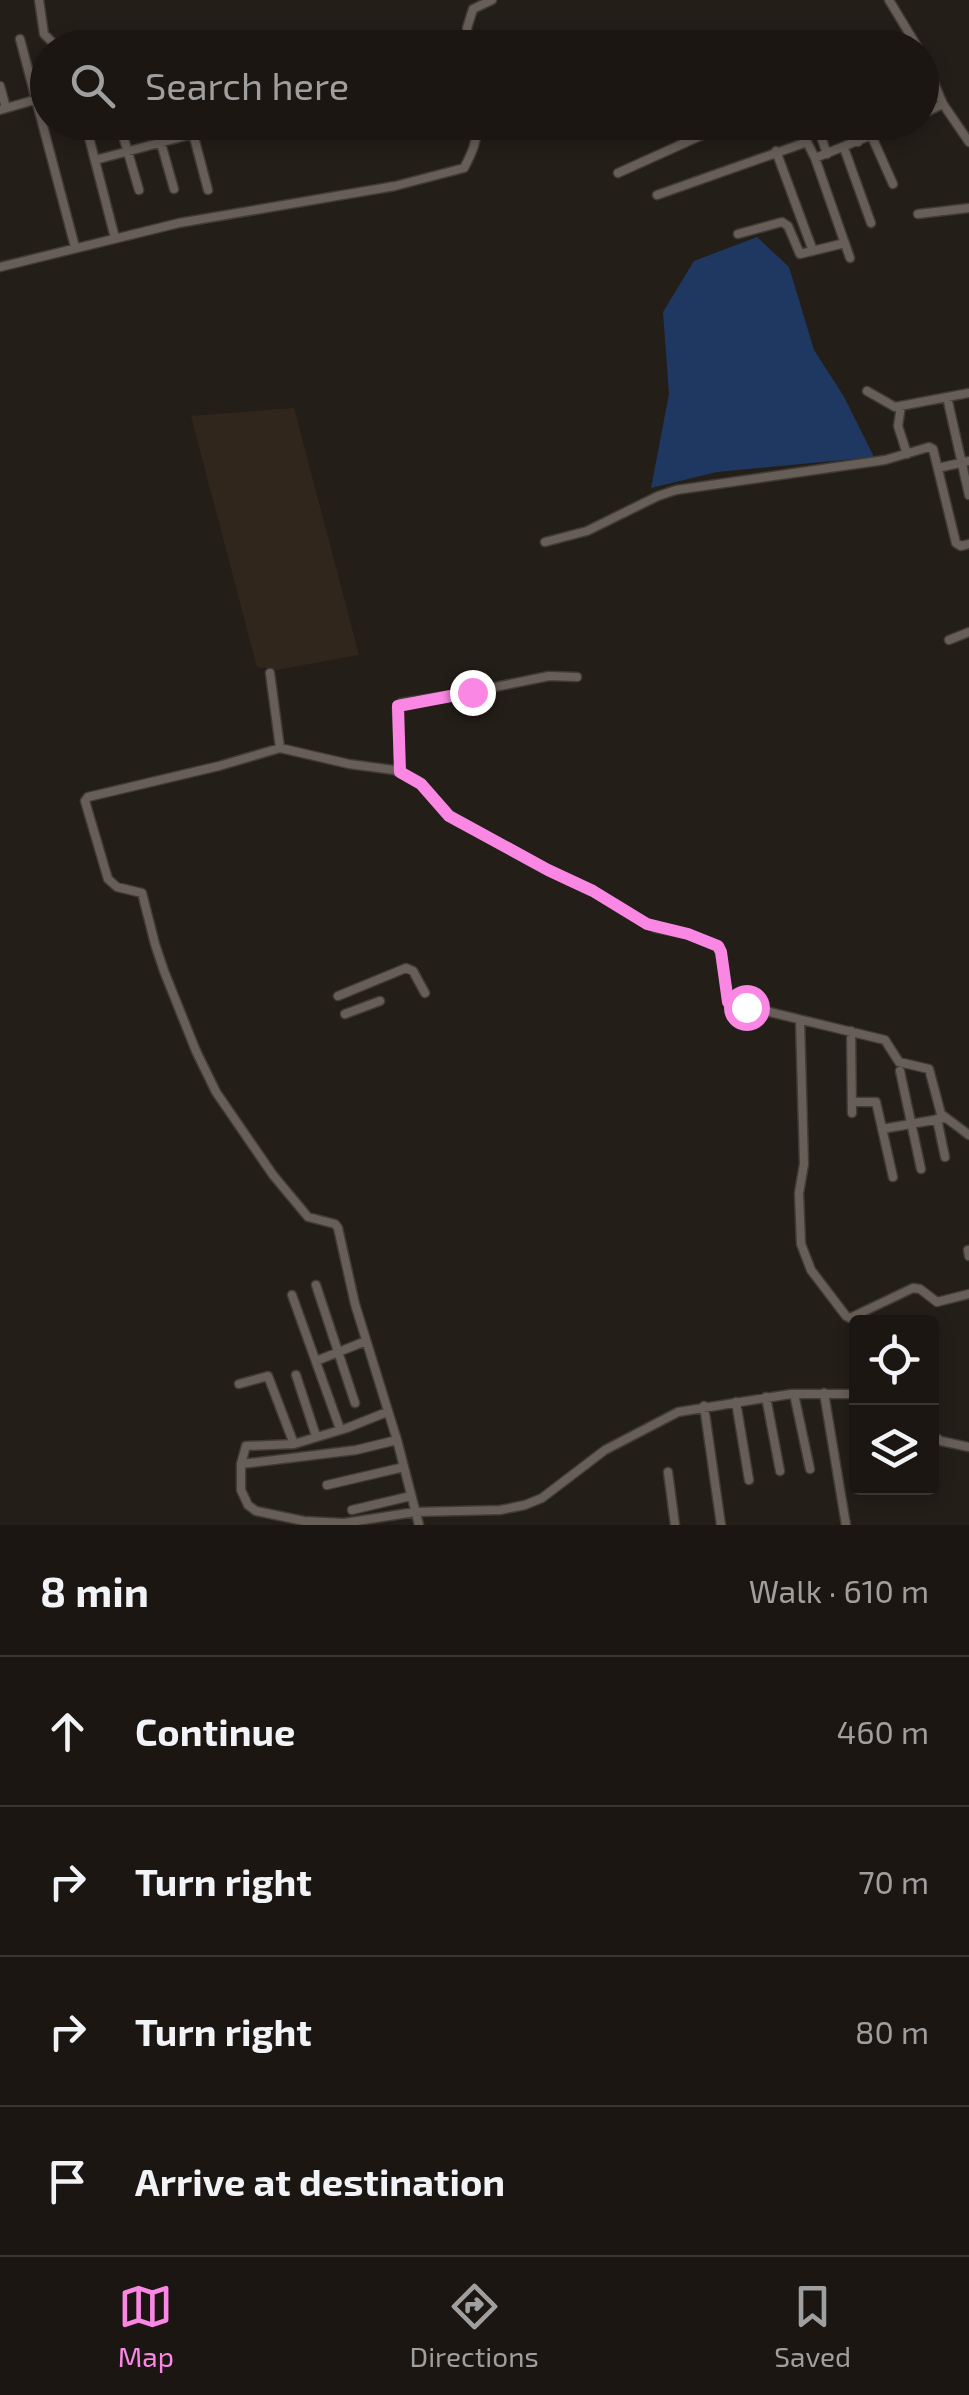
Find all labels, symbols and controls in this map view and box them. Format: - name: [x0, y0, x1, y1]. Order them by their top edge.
- search box: [30, 30, 939, 140]
- icon: search: [65, 58, 120, 113]
- text: Search here: [145, 62, 349, 108]
- route end: [450, 670, 496, 716]
- route start: [724, 985, 770, 1031]
- map controls: [849, 1315, 939, 1495]
- button: locate: [849, 1315, 939, 1405]
- button: layers: [849, 1405, 939, 1495]
- text: 8 min: [40, 1565, 149, 1615]
- text: Walk · 610 m: [749, 1571, 929, 1609]
- icon: ahead: [40, 1704, 95, 1759]
- text: Continue: [135, 1708, 295, 1754]
- text: 460 m: [837, 1712, 929, 1750]
- icon: right: [40, 1854, 95, 1909]
- text: Turn right: [135, 1858, 312, 1904]
- text: 70 m: [858, 1862, 929, 1900]
- icon: right: [40, 2004, 95, 2059]
- text: Turn right: [135, 2008, 312, 2054]
- text: 80 m: [855, 2012, 929, 2050]
- icon: arrive: [40, 2154, 95, 2209]
- text: Arrive at destination: [135, 2158, 505, 2204]
- tab: Map: [118, 2279, 174, 2373]
- tab: Directions: [410, 2279, 539, 2373]
- tab: Saved: [774, 2279, 851, 2373]

